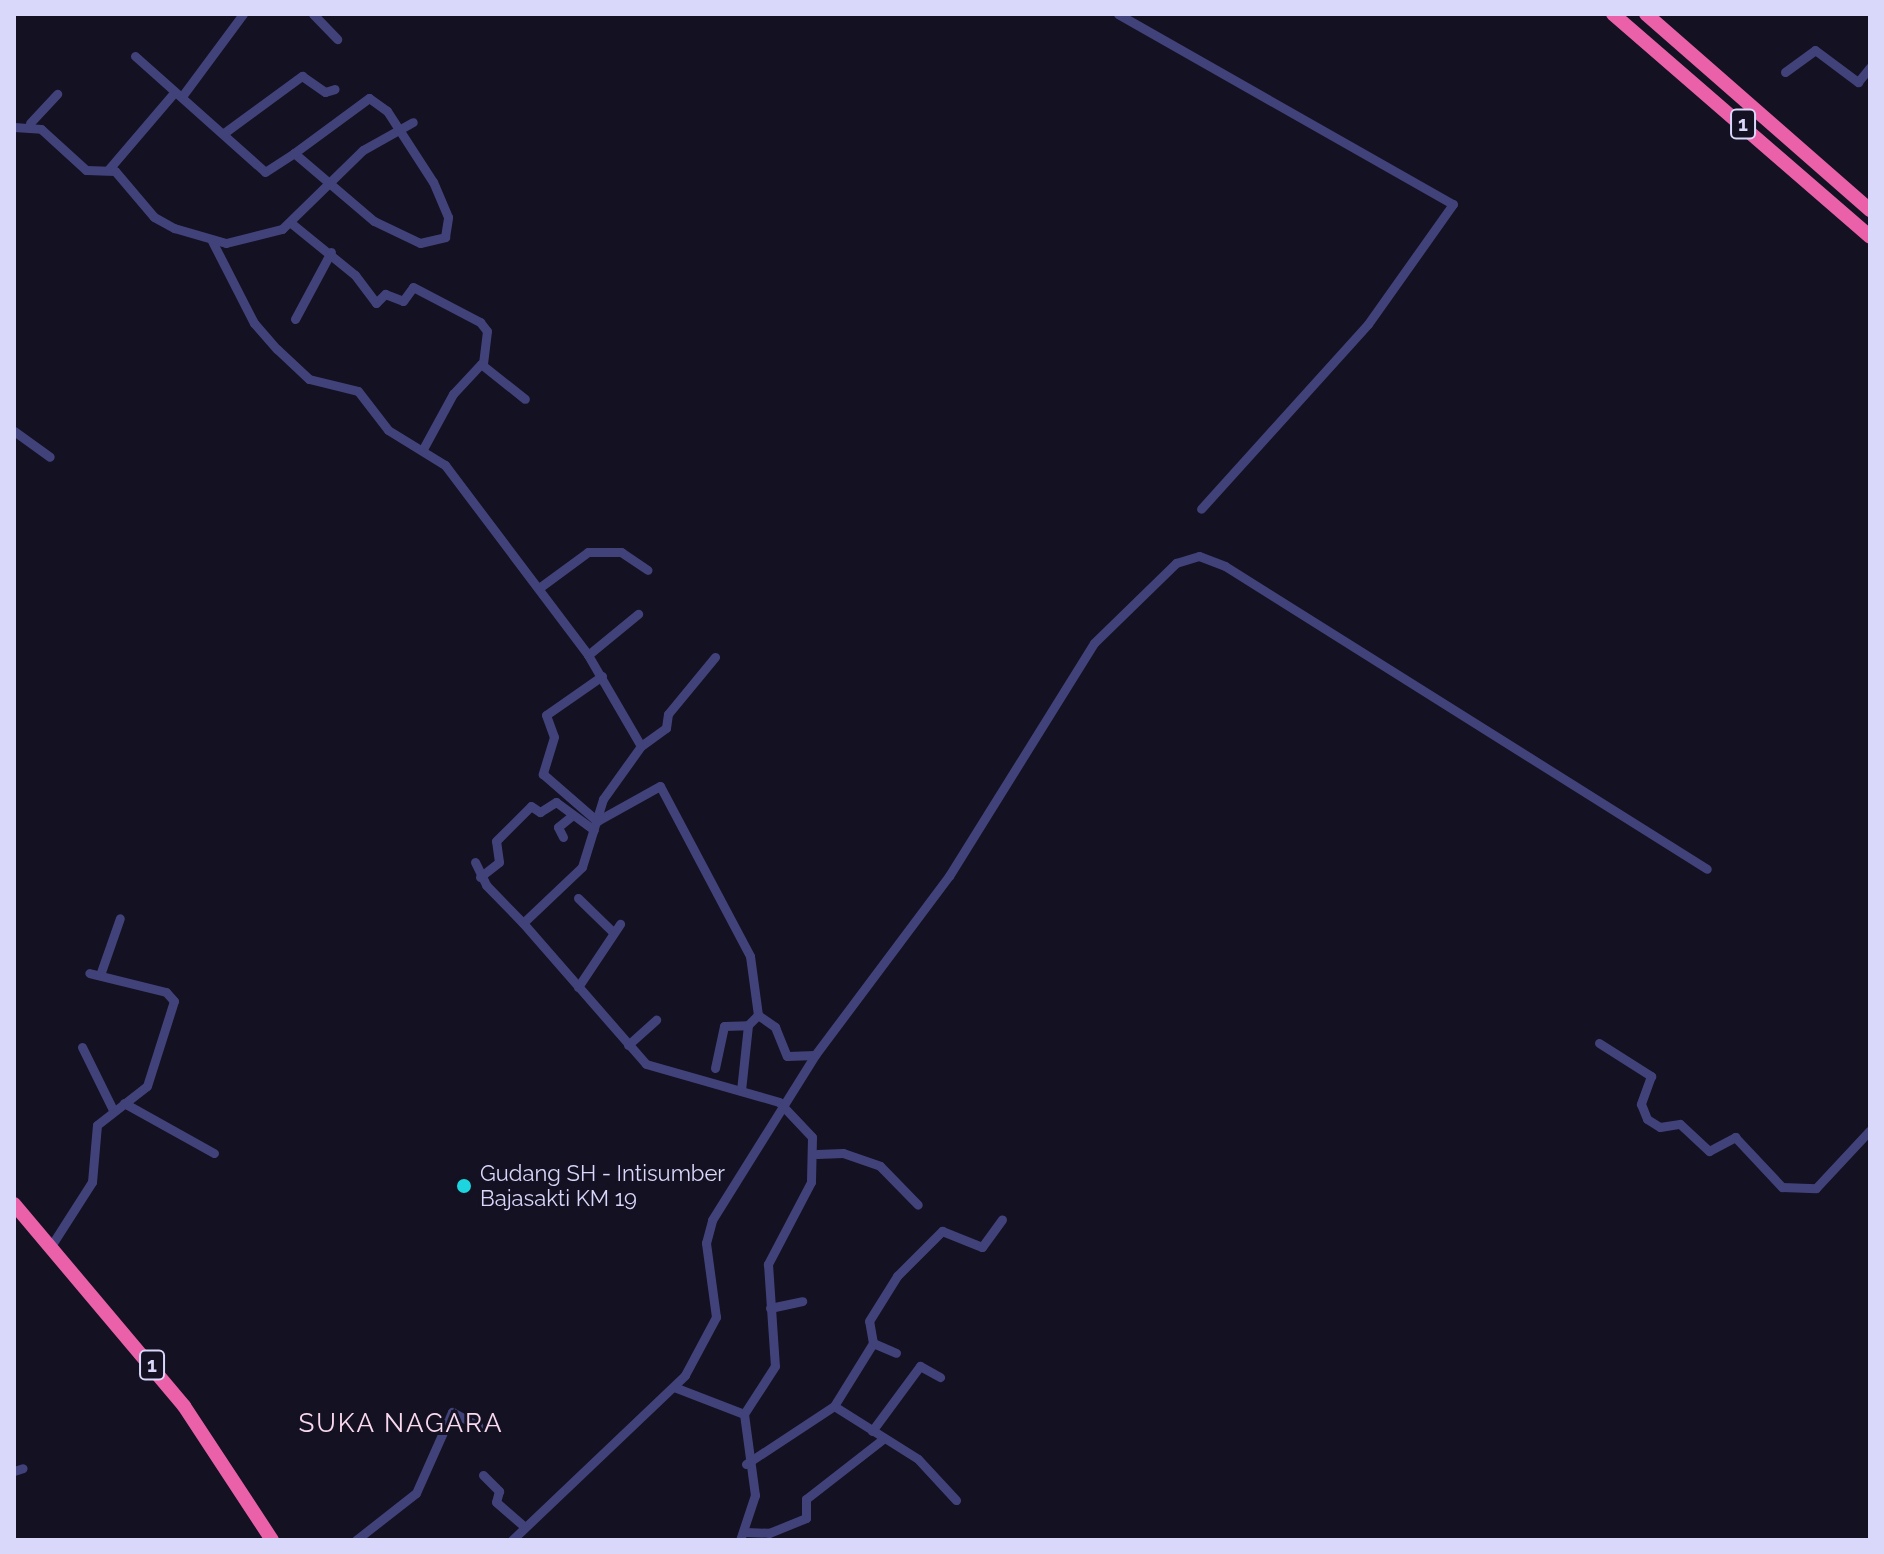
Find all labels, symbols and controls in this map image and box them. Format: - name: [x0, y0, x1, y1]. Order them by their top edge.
- road number: 1: [1729, 108, 1757, 140]
- place label: Gudang SH - Intisumber Bajasakti KM 19: [480, 1160, 725, 1212]
- marker: Gudang SH - Intisumber Bajasakti KM 19: [455, 1177, 473, 1195]
- road number: 1: [138, 1349, 166, 1381]
- district label: SUKA NAGARA: [298, 1408, 504, 1440]

